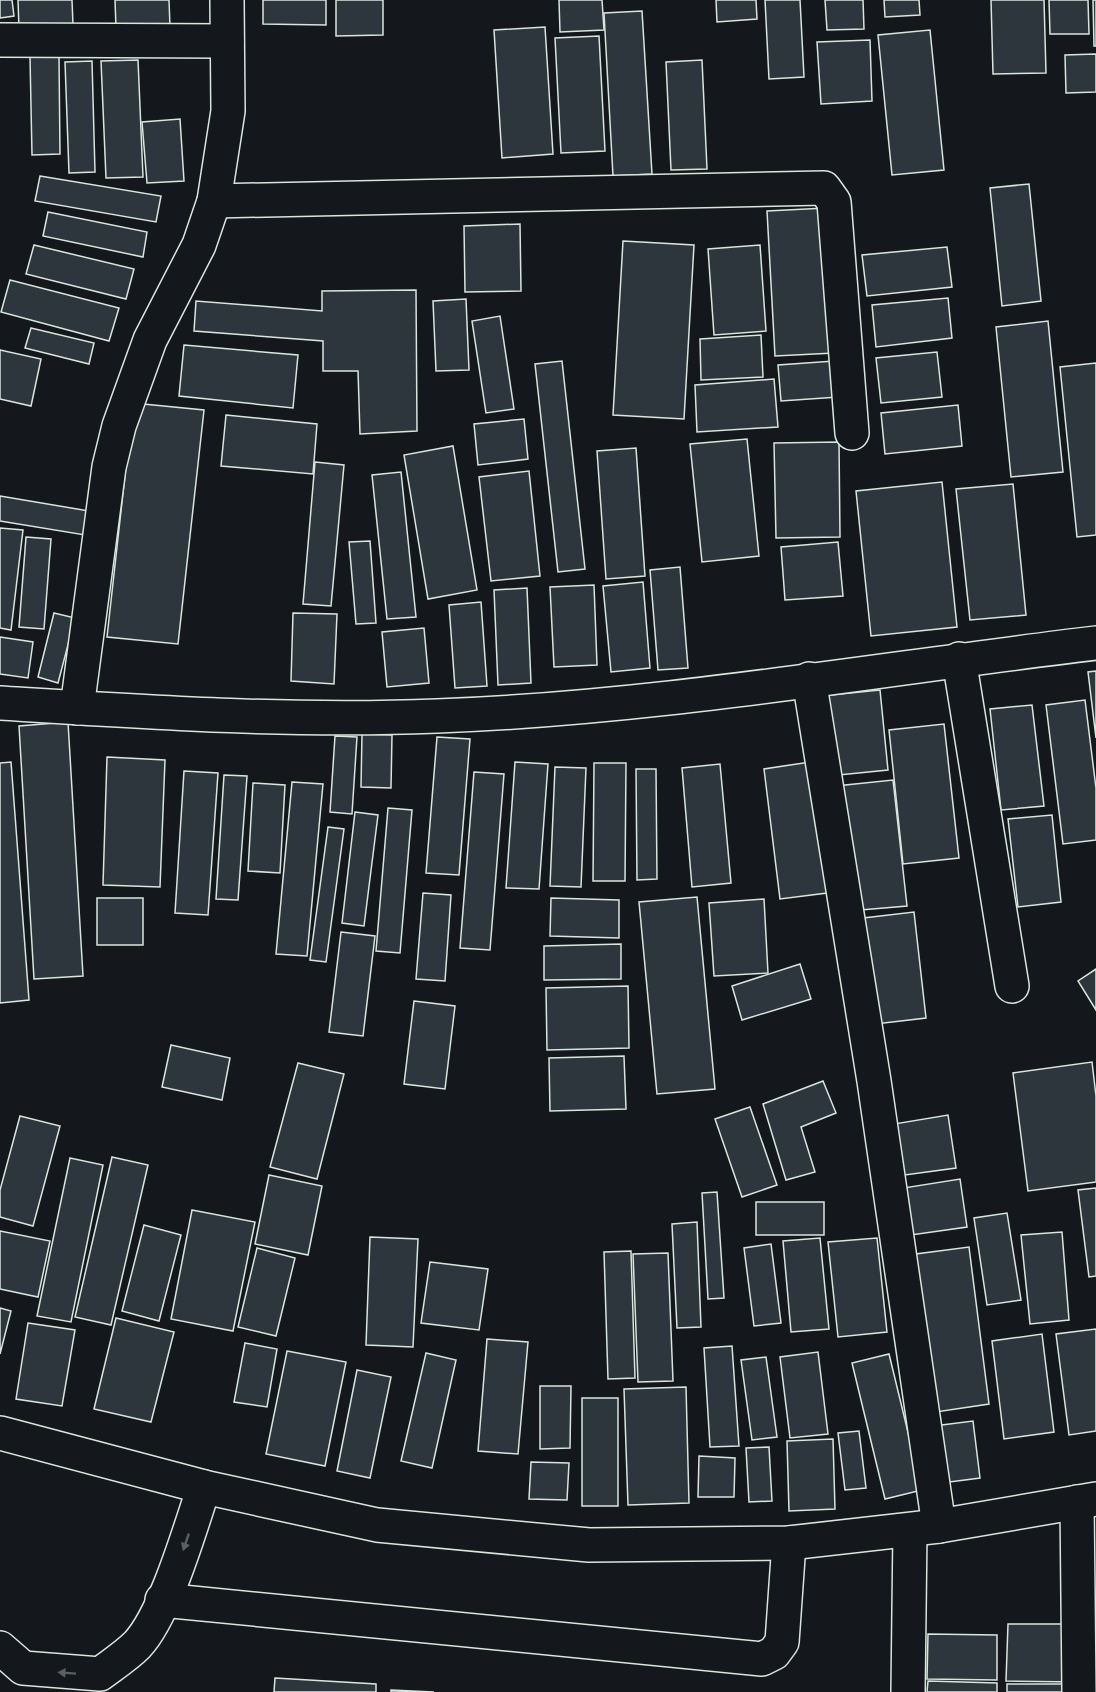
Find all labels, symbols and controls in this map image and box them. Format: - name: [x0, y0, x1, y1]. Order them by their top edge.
- one-way arrow: [180, 1533, 190, 1551]
- one-way arrow: [57, 1668, 76, 1677]

